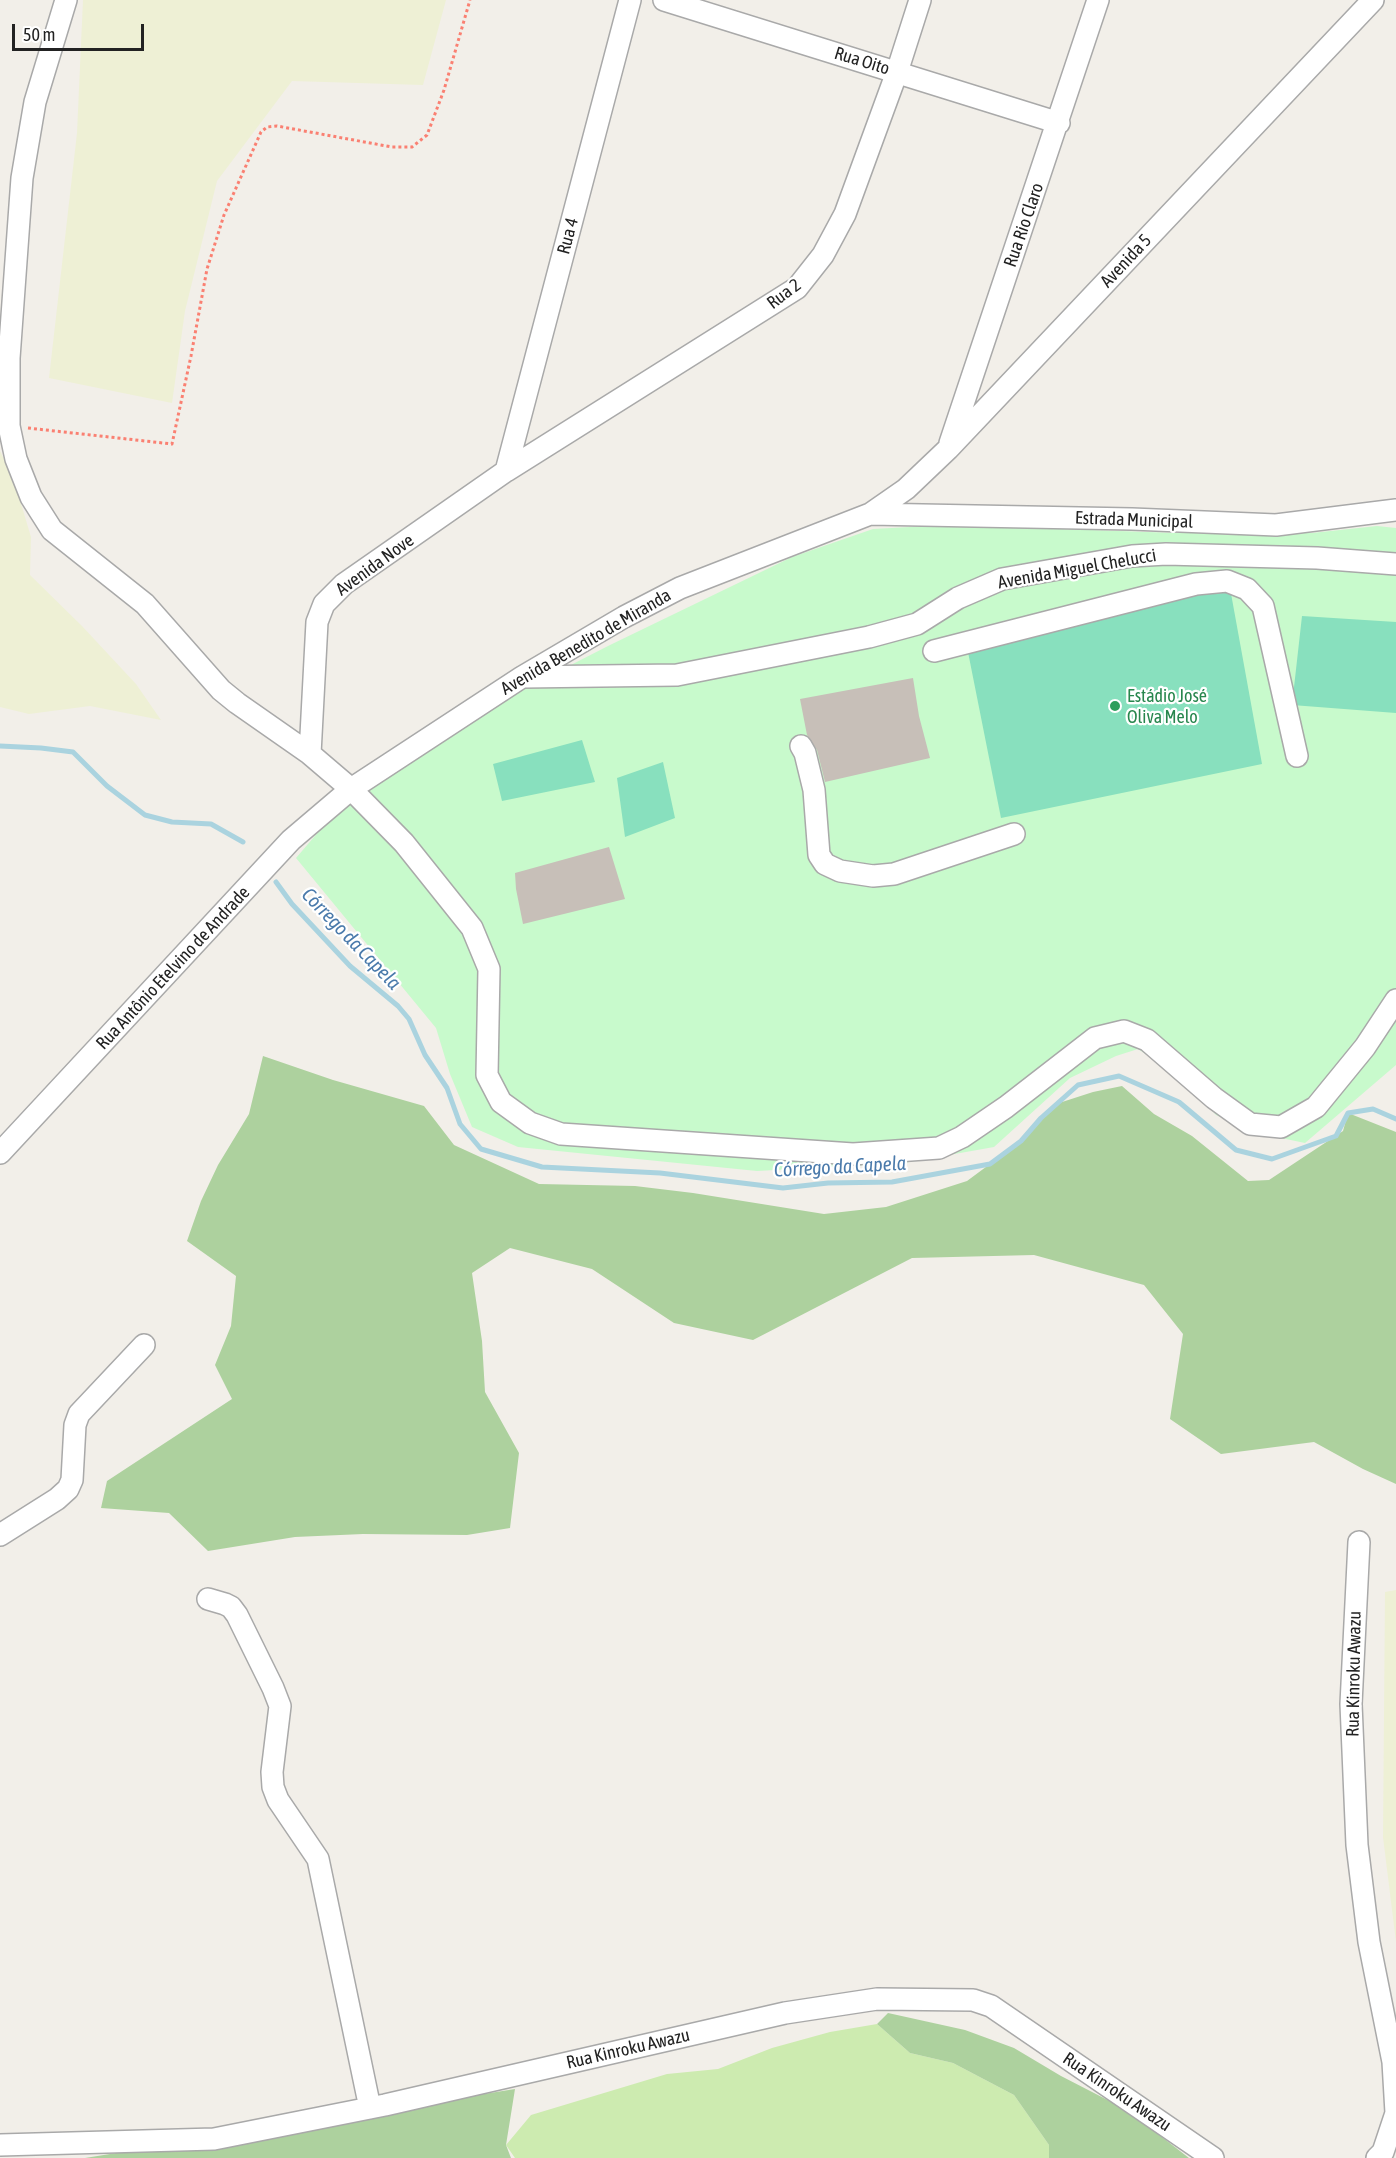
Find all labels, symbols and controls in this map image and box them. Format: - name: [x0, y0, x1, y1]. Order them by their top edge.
- scale bar: [15, 12, 147, 50]
- text: 50 m: [23, 24, 55, 45]
- street label: Rua Oito: [832, 42, 892, 80]
- street label: Rua Rio Claro: [1000, 180, 1048, 270]
- street label: Rua 4: [553, 215, 583, 257]
- street label: Avenida 5: [1096, 230, 1156, 292]
- street label: Rua 2: [763, 274, 805, 314]
- street label: Estrada Municipal: [1075, 507, 1193, 533]
- street label: Avenida Nove: [332, 530, 418, 600]
- street label: Avenida Miguel Chelucci: [996, 544, 1158, 594]
- street label: Avenida Benedito de Miranda: [497, 584, 675, 700]
- place label: Estádio José Oliva Melo: [1127, 685, 1207, 728]
- marker: Estádio José Oliva Melo: [1108, 699, 1122, 713]
- street label: Rua Antônio Etelvino de Andrade: [92, 882, 254, 1054]
- water label: Córrego da Capela: [296, 883, 406, 995]
- water label: Córrego da Capela: [773, 1152, 907, 1182]
- street label: Rua Kinroku Awazu: [1342, 1611, 1366, 1737]
- street label: Rua Kinroku Awazu: [564, 2024, 692, 2074]
- street label: Rua Kinroku Awazu: [1059, 2048, 1175, 2136]

